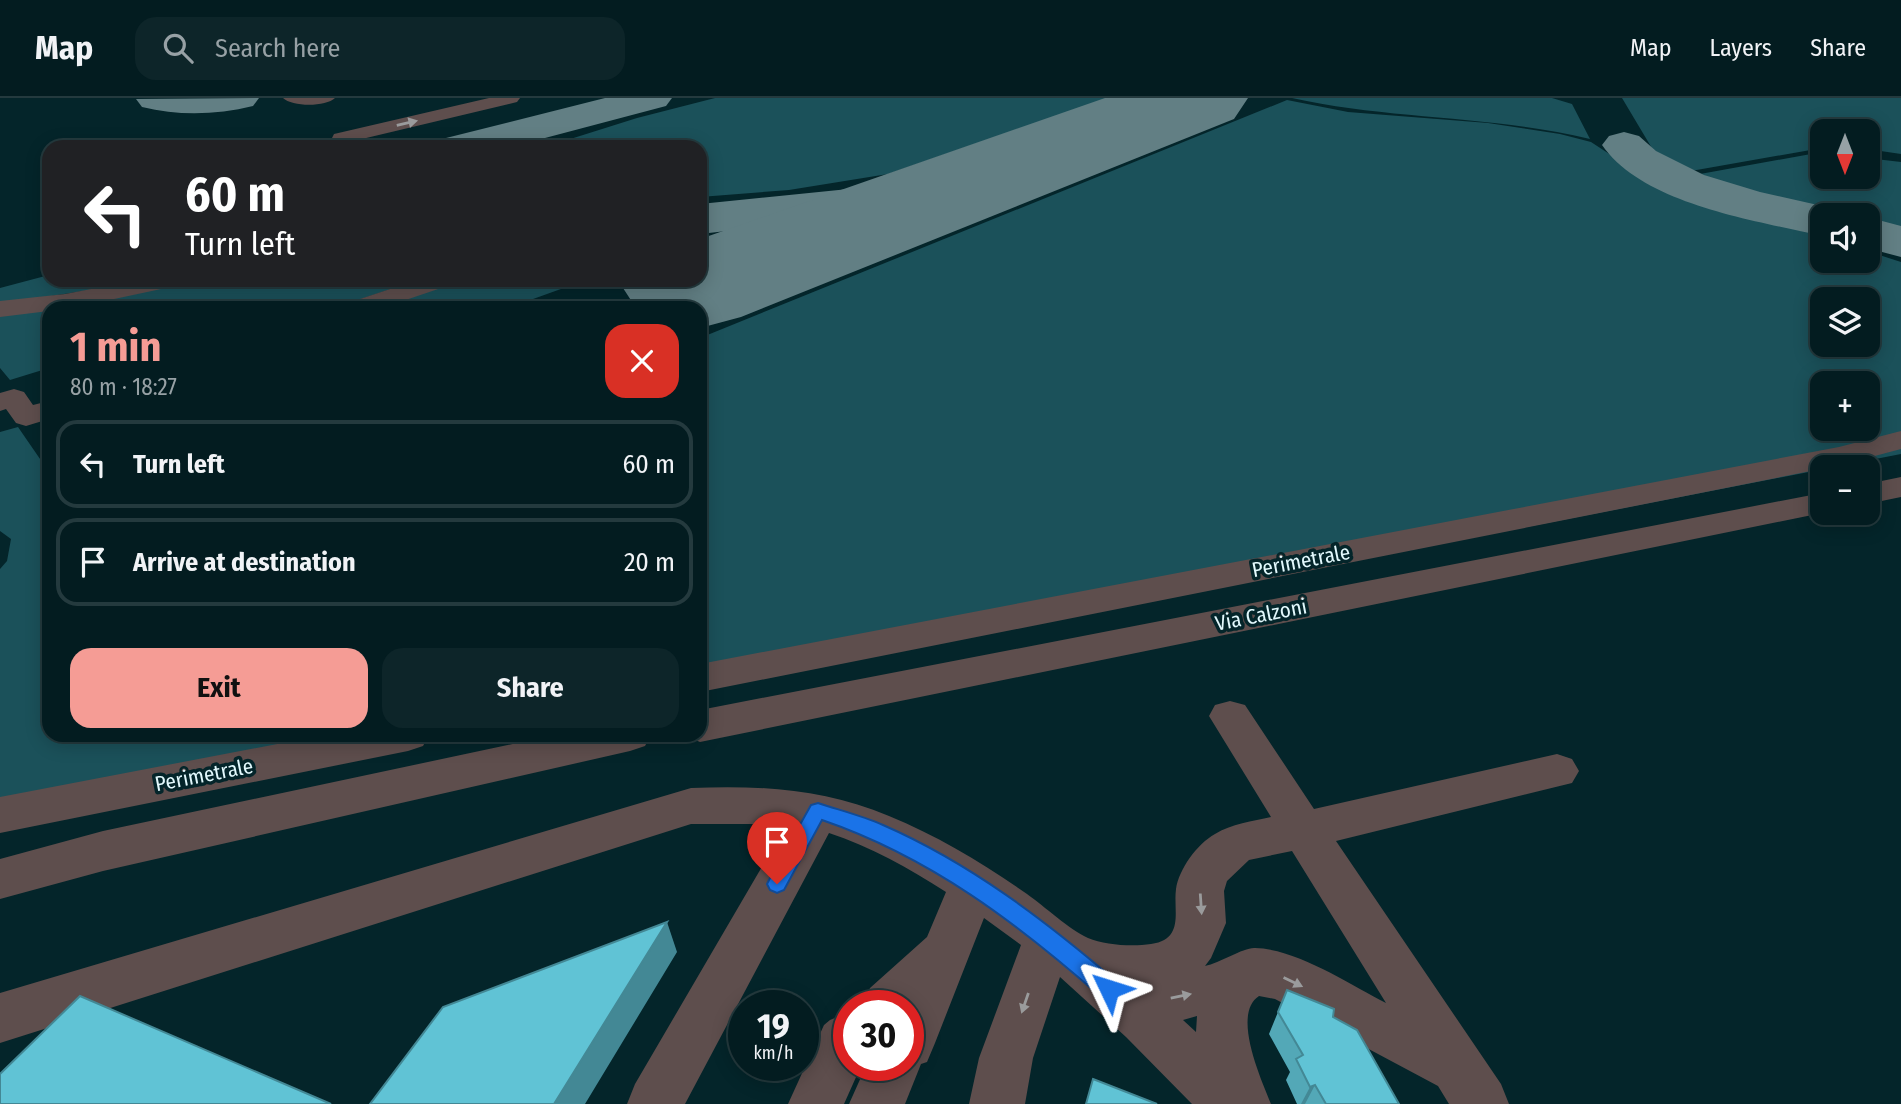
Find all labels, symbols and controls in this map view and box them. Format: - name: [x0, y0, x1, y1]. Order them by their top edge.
- search box: [135, 17, 625, 80]
- text: Map: [35, 28, 93, 68]
- icon: search: [159, 29, 197, 67]
- text: Search here: [215, 33, 340, 64]
- text: Map: [1630, 34, 1672, 62]
- text: Layers: [1710, 34, 1772, 62]
- text: Share: [1810, 34, 1866, 62]
- one-way arrow: [396, 117, 418, 128]
- north arrow: [1810, 119, 1880, 189]
- map controls: [1810, 119, 1880, 525]
- text: 60 m: [185, 165, 285, 224]
- icon: left: [70, 168, 161, 259]
- button: sound: [1810, 203, 1880, 273]
- text: Turn left: [185, 225, 295, 263]
- button: layers: [1810, 287, 1880, 357]
- text: 1 min: [70, 322, 161, 372]
- button: close: [605, 324, 679, 398]
- button: +: [1810, 371, 1880, 441]
- text: 80 m · 18:27: [70, 373, 177, 401]
- icon: left: [74, 445, 112, 483]
- text: Turn left: [133, 449, 225, 480]
- text: 60 m: [622, 449, 675, 480]
- button: −: [1810, 455, 1880, 525]
- street label: Perimetrale: [1250, 539, 1352, 583]
- icon: arrive: [74, 543, 112, 581]
- text: Arrive at destination: [133, 547, 356, 578]
- text: 20 m: [624, 547, 675, 578]
- street label: Via Calzoni: [1213, 593, 1309, 637]
- button: Exit: [70, 648, 368, 728]
- button: Share: [382, 648, 679, 728]
- street label: Perimetrale: [153, 753, 255, 797]
- pin: [747, 812, 807, 884]
- icon: arrive: [758, 823, 796, 861]
- one-way arrow: [1196, 893, 1207, 915]
- position arrow: [1072, 952, 1146, 1026]
- one-way arrow: [1283, 976, 1303, 988]
- speed limit sign: 30: [833, 990, 924, 1081]
- one-way arrow: [1170, 990, 1192, 1001]
- one-way arrow: [1019, 992, 1030, 1013]
- text: 19: [757, 1005, 790, 1047]
- text: km/h: [753, 1042, 794, 1064]

